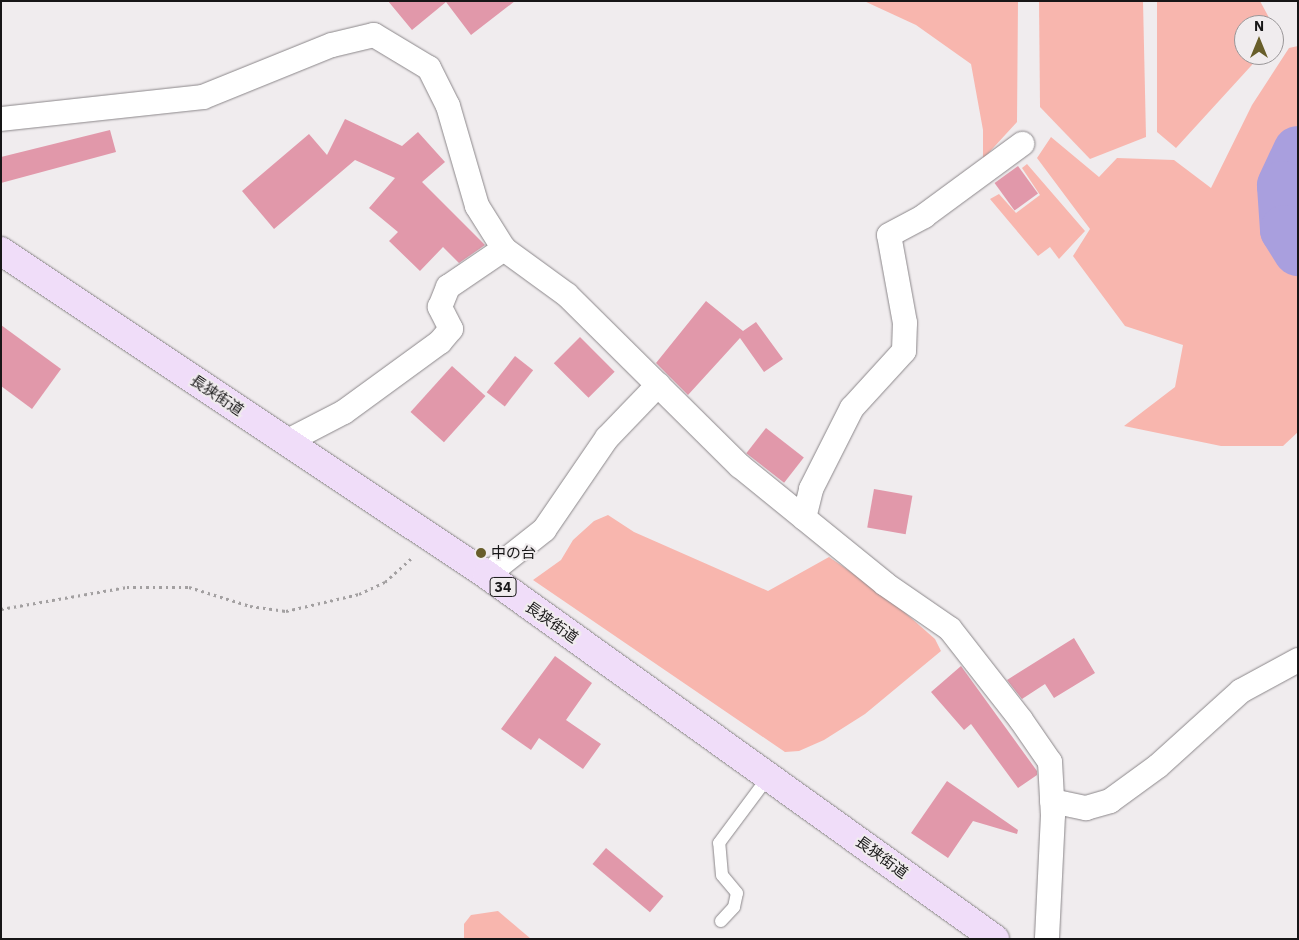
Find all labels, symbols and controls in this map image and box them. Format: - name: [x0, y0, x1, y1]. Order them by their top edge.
- north arrow: [1234, 15, 1284, 65]
- text: N: [1254, 17, 1264, 35]
- street label: 長狭街道: [187, 371, 247, 419]
- place label: 中の台: [491, 544, 536, 562]
- marker: 中の台: [475, 547, 487, 559]
- road number: 34: [489, 576, 517, 598]
- street label: 長狭街道: [522, 597, 582, 647]
- street label: 長狭街道: [852, 832, 912, 882]

